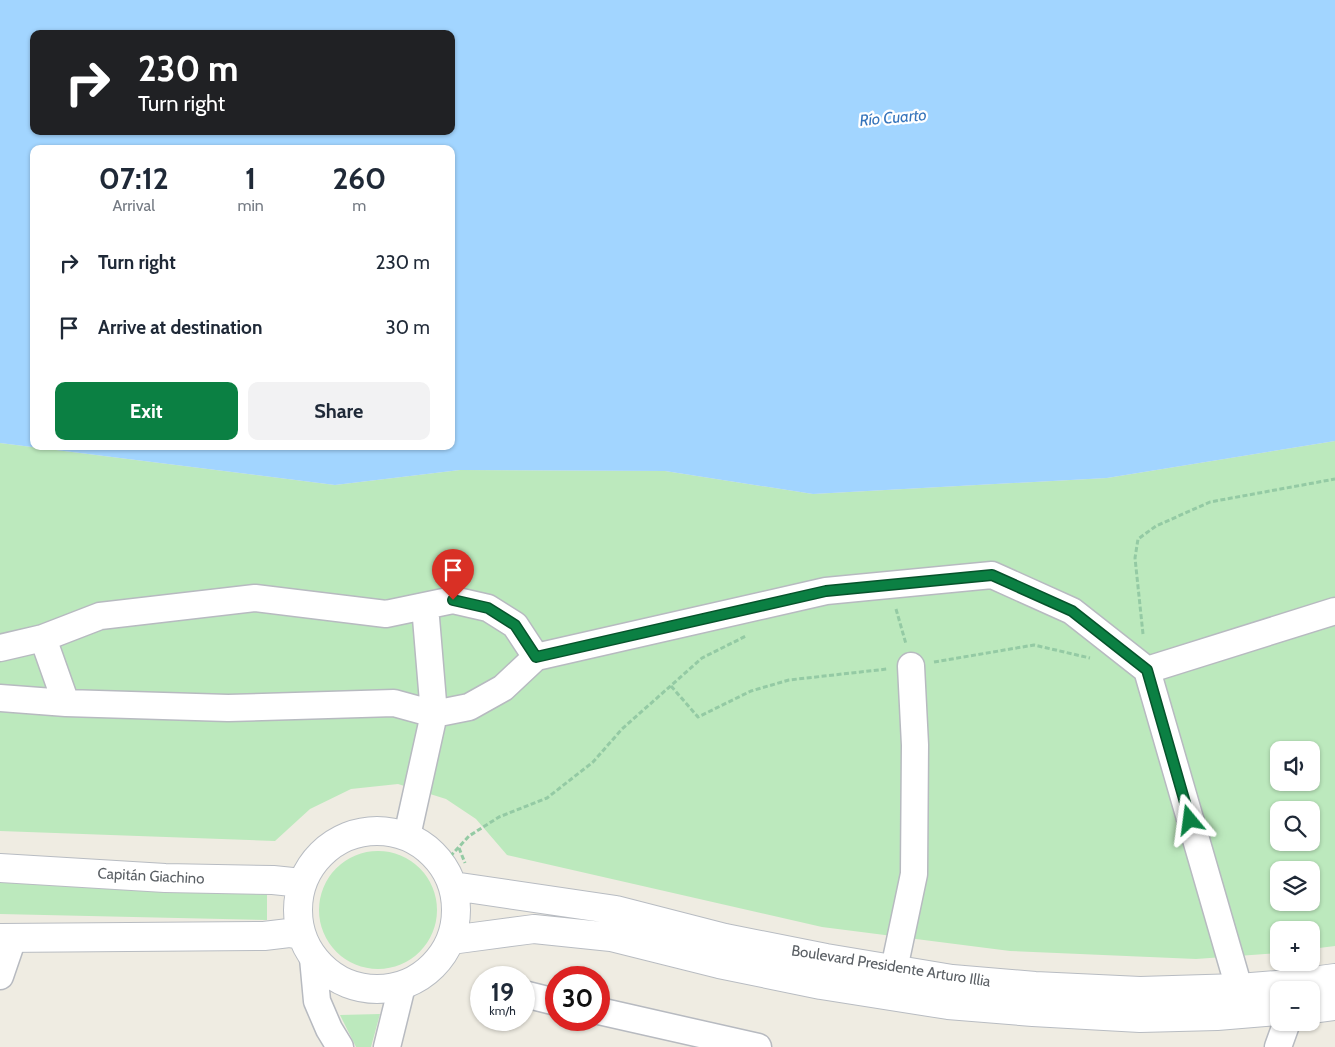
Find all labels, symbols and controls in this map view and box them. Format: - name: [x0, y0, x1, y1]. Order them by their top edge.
- text: 230 m: [138, 47, 238, 90]
- icon: right: [55, 50, 120, 115]
- text: Turn right: [138, 90, 225, 117]
- water label: Río Cuarto: [859, 105, 927, 130]
- text: 07:12: [99, 160, 169, 197]
- text: 1: [245, 160, 256, 197]
- text: 260: [332, 160, 386, 197]
- text: Arrival: [112, 196, 155, 215]
- text: min: [237, 196, 264, 215]
- text: m: [352, 196, 366, 215]
- icon: right: [55, 249, 83, 277]
- text: Turn right: [98, 251, 176, 274]
- text: 230 m: [376, 251, 430, 274]
- icon: arrive: [55, 314, 83, 342]
- text: Arrive at destination: [98, 316, 262, 339]
- text: 30 m: [386, 316, 430, 339]
- button: Exit: [55, 382, 238, 440]
- button: Share: [248, 382, 430, 440]
- pin: [432, 549, 474, 600]
- icon: arrive: [439, 556, 467, 584]
- map controls: [1270, 741, 1320, 1031]
- button: sound: [1270, 741, 1320, 791]
- position arrow: [1163, 793, 1215, 845]
- button: search: [1270, 801, 1320, 851]
- button: layers: [1270, 861, 1320, 911]
- street label: Capitán Giachino: [97, 864, 205, 888]
- button: +: [1270, 921, 1320, 971]
- street label: Boulevard Presidente Arturo Illia: [790, 941, 993, 991]
- speed limit sign: 30: [545, 966, 610, 1031]
- text: 19: [491, 977, 514, 1007]
- button: −: [1270, 981, 1320, 1031]
- text: km/h: [489, 1003, 516, 1018]

